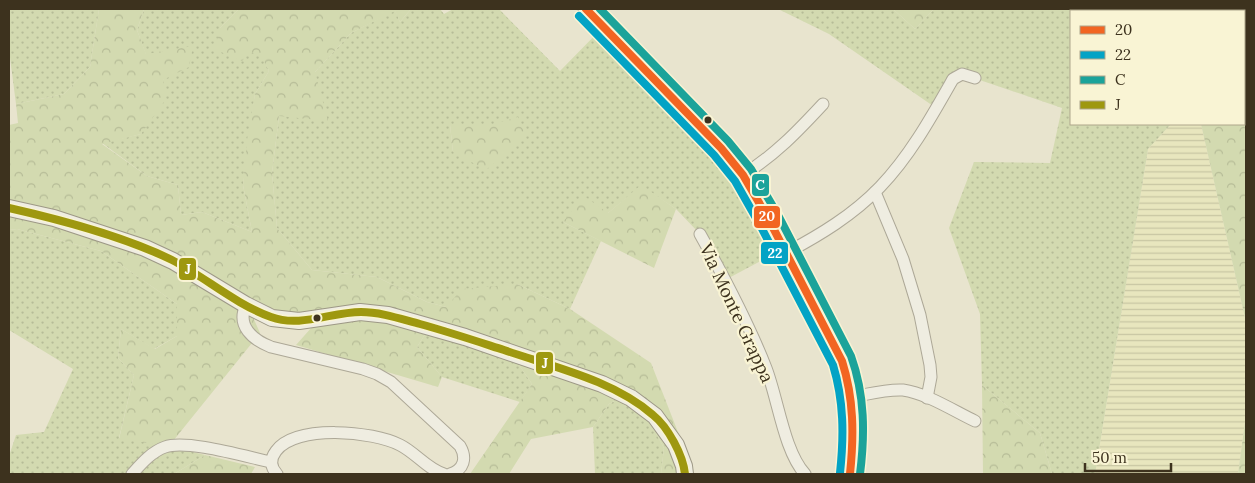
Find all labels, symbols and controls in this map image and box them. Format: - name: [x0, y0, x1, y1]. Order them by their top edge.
- legend: [1070, 10, 1245, 125]
- text: 20: [1115, 20, 1132, 39]
- text: 22: [1115, 45, 1131, 64]
- text: C: [1115, 70, 1126, 89]
- text: J: [1114, 95, 1121, 114]
- unlabelled marker: [703, 115, 713, 125]
- line badge: C: [751, 173, 770, 197]
- text: C: [755, 176, 765, 194]
- line badge: 20: [753, 205, 781, 229]
- text: 20: [759, 207, 775, 225]
- street label: Via Monte Grappa: [694, 239, 779, 386]
- line badge: 22: [760, 241, 789, 265]
- text: 22: [768, 244, 782, 262]
- line badge: J: [178, 257, 197, 281]
- text: J: [185, 260, 191, 278]
- unlabelled marker: [312, 313, 322, 323]
- line badge: J: [535, 351, 554, 375]
- text: J: [542, 354, 548, 372]
- scale bar: [1085, 440, 1171, 472]
- text: 50 m: [1092, 448, 1127, 467]

